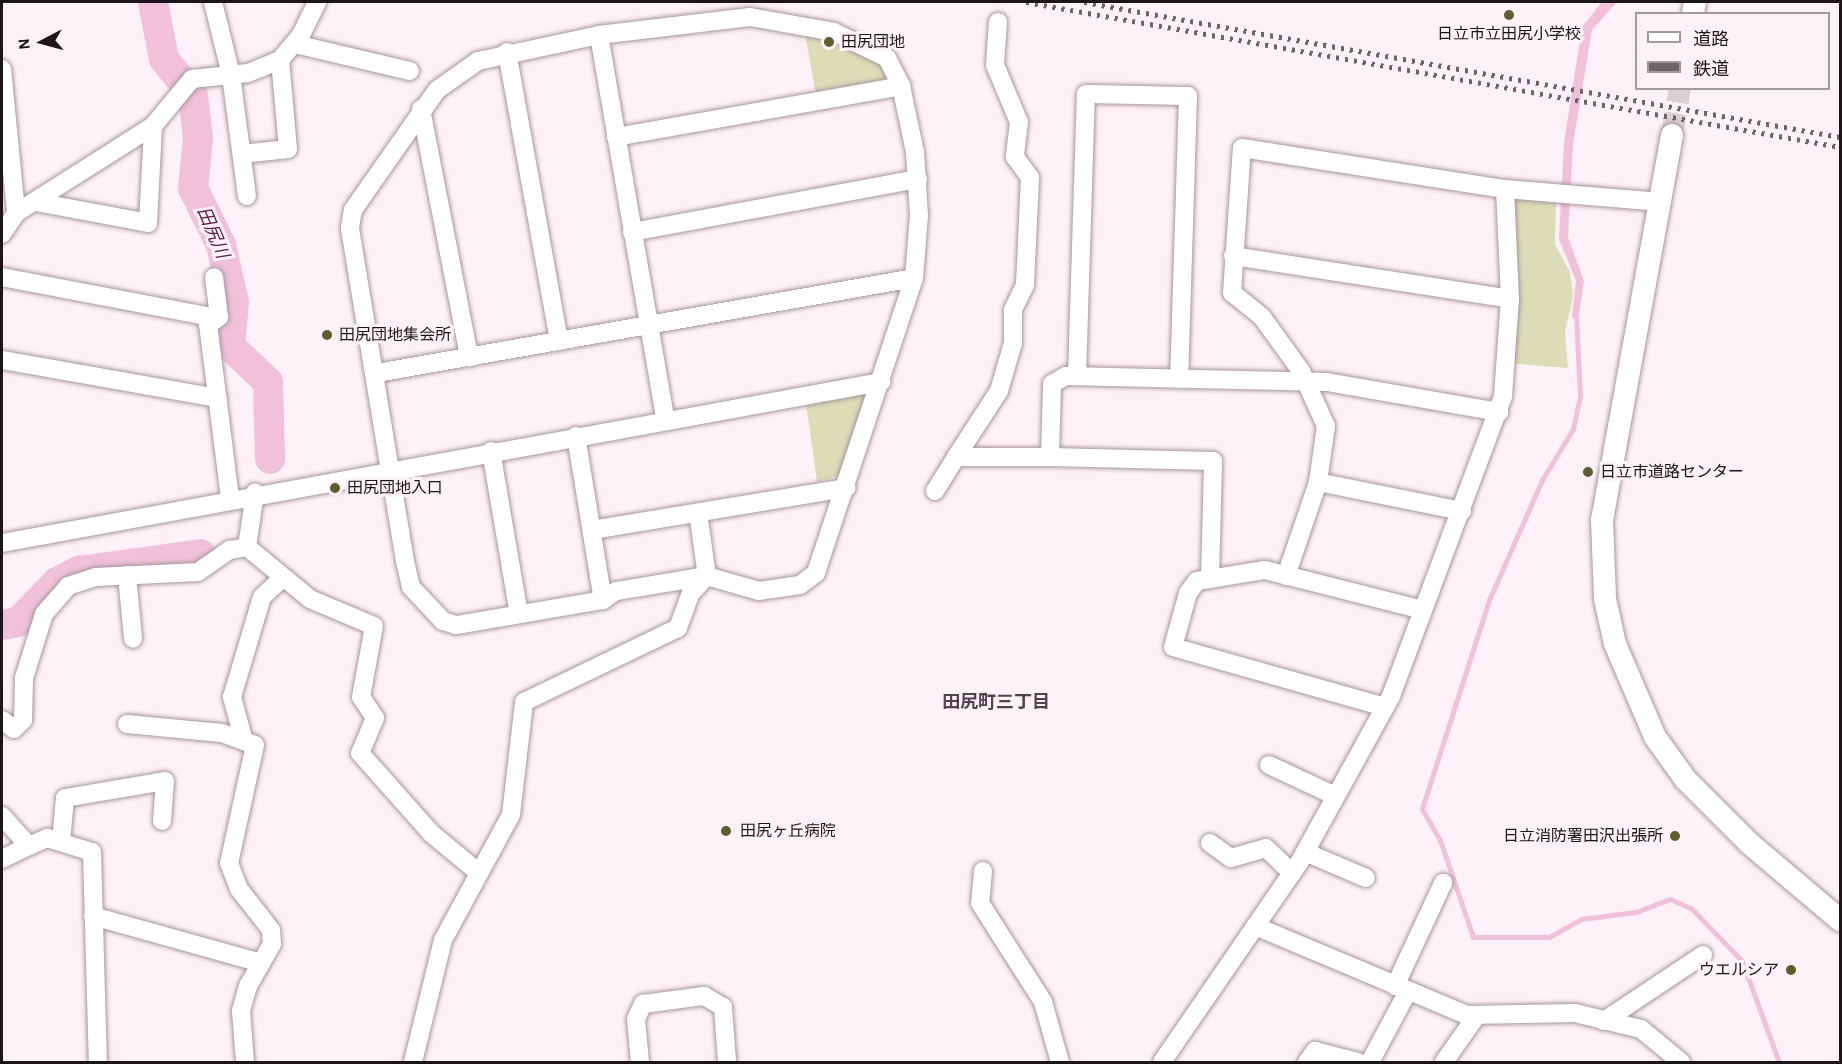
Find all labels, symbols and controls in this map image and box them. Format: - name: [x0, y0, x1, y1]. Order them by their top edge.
- marker: 日立市立田尻小学校: [1502, 8, 1516, 22]
- north arrow: [12, 12, 72, 72]
- legend: [1635, 12, 1830, 90]
- place label: 日立市立田尻小学校: [1437, 24, 1581, 44]
- text: 道路: [1693, 31, 1729, 49]
- place label: 田尻団地: [841, 32, 905, 52]
- marker: 田尻団地: [822, 35, 836, 49]
- text: N: [16, 38, 33, 50]
- text: 鉄道: [1693, 61, 1729, 79]
- water label: 田尻川: [192, 204, 232, 262]
- place label: 田尻団地集会所: [339, 325, 451, 345]
- marker: 田尻団地集会所: [320, 328, 334, 342]
- place label: 日立市道路センター: [1600, 462, 1744, 482]
- marker: 日立市道路センター: [1581, 465, 1595, 479]
- place label: 田尻団地入口: [347, 478, 443, 498]
- marker: 田尻団地入口: [328, 481, 342, 495]
- district label: 田尻町三丁目: [942, 692, 1050, 714]
- place label: 田尻ヶ丘病院: [740, 821, 836, 841]
- marker: 田尻ヶ丘病院: [717, 822, 735, 840]
- place label: 日立消防署田沢出張所: [1503, 826, 1663, 846]
- marker: 日立消防署田沢出張所: [1668, 829, 1682, 843]
- place label: ウエルシア: [1699, 960, 1779, 980]
- marker: ウエルシア: [1784, 963, 1798, 977]

